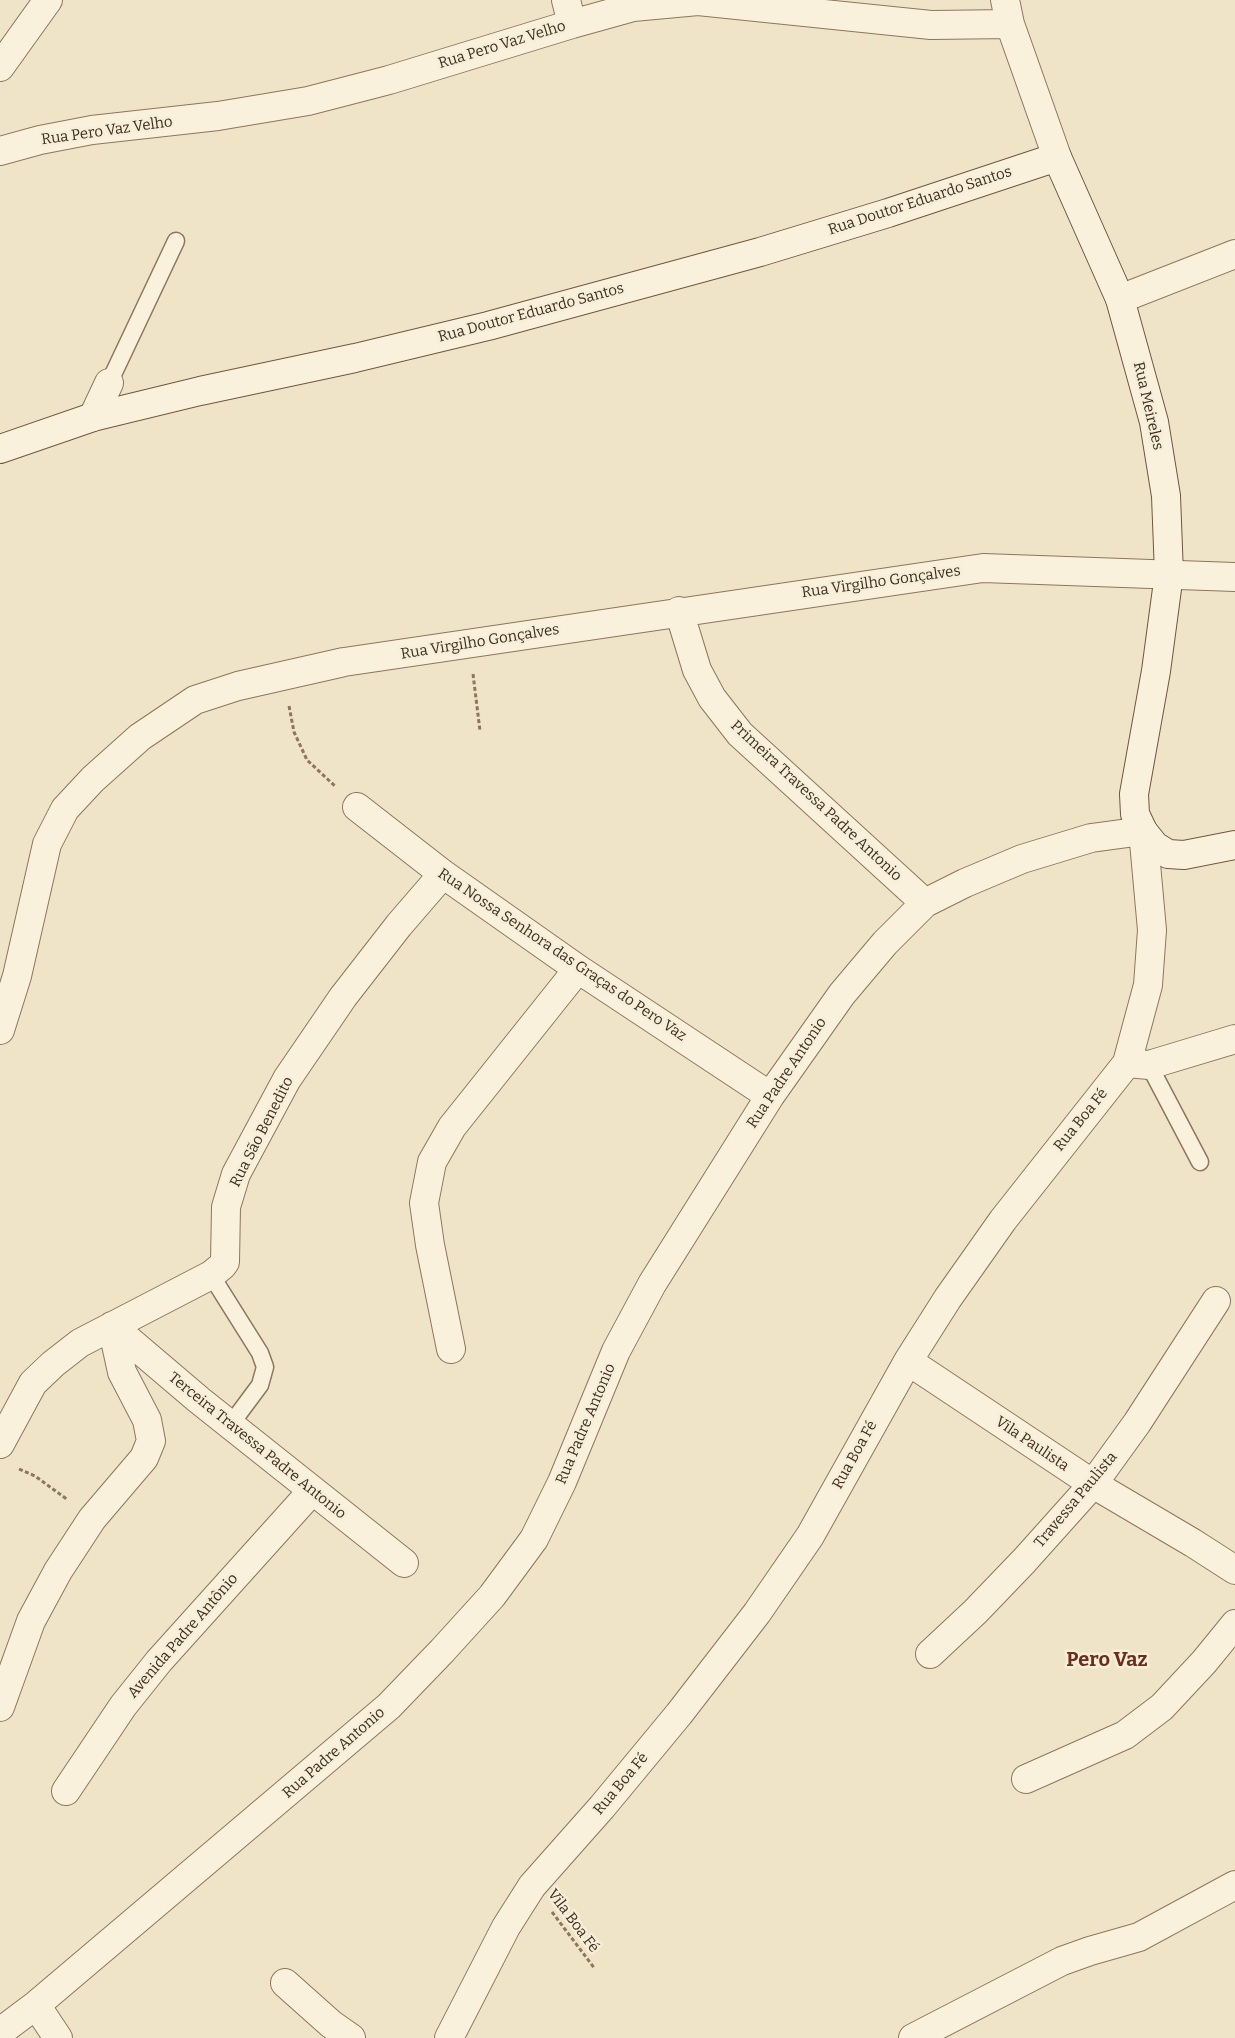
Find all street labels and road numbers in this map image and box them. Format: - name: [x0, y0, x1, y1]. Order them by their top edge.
- street label: Rua Pero Vaz Velho: [436, 17, 568, 73]
- street label: Rua Pero Vaz Velho: [40, 113, 174, 149]
- street label: Rua Doutor Eduardo Santos: [826, 163, 1014, 239]
- street label: Rua Doutor Eduardo Santos: [436, 279, 626, 347]
- street label: Rua Meireles: [1129, 360, 1167, 452]
- street label: Rua Virgilho Gonçalves: [800, 562, 962, 602]
- street label: Rua Virgilho Gonçalves: [399, 621, 561, 663]
- street label: Primeira Travessa Padre Antonio: [727, 717, 905, 885]
- street label: Rua Nossa Senhora das Graças do Pero Vaz: [434, 865, 690, 1045]
- street label: Rua Padre Antonio: [743, 1014, 831, 1132]
- street label: Rua São Benedito: [226, 1074, 298, 1190]
- street label: Rua Boa Fé: [1050, 1085, 1112, 1155]
- street label: Rua Padre Antonio: [552, 1361, 620, 1487]
- street label: Terceira Travessa Padre Antonio: [165, 1369, 349, 1523]
- street label: Vila Paulista: [992, 1413, 1072, 1475]
- street label: Rua Boa Fé: [829, 1418, 881, 1492]
- street label: Travessa Paulista: [1031, 1449, 1121, 1551]
- street label: Avenida Padre Antônio: [124, 1570, 242, 1702]
- street label: Rua Padre Antonio: [279, 1704, 389, 1802]
- street label: Rua Boa Fé: [590, 1749, 652, 1819]
- street label: Vila Boa Fé: [543, 1886, 603, 1956]

